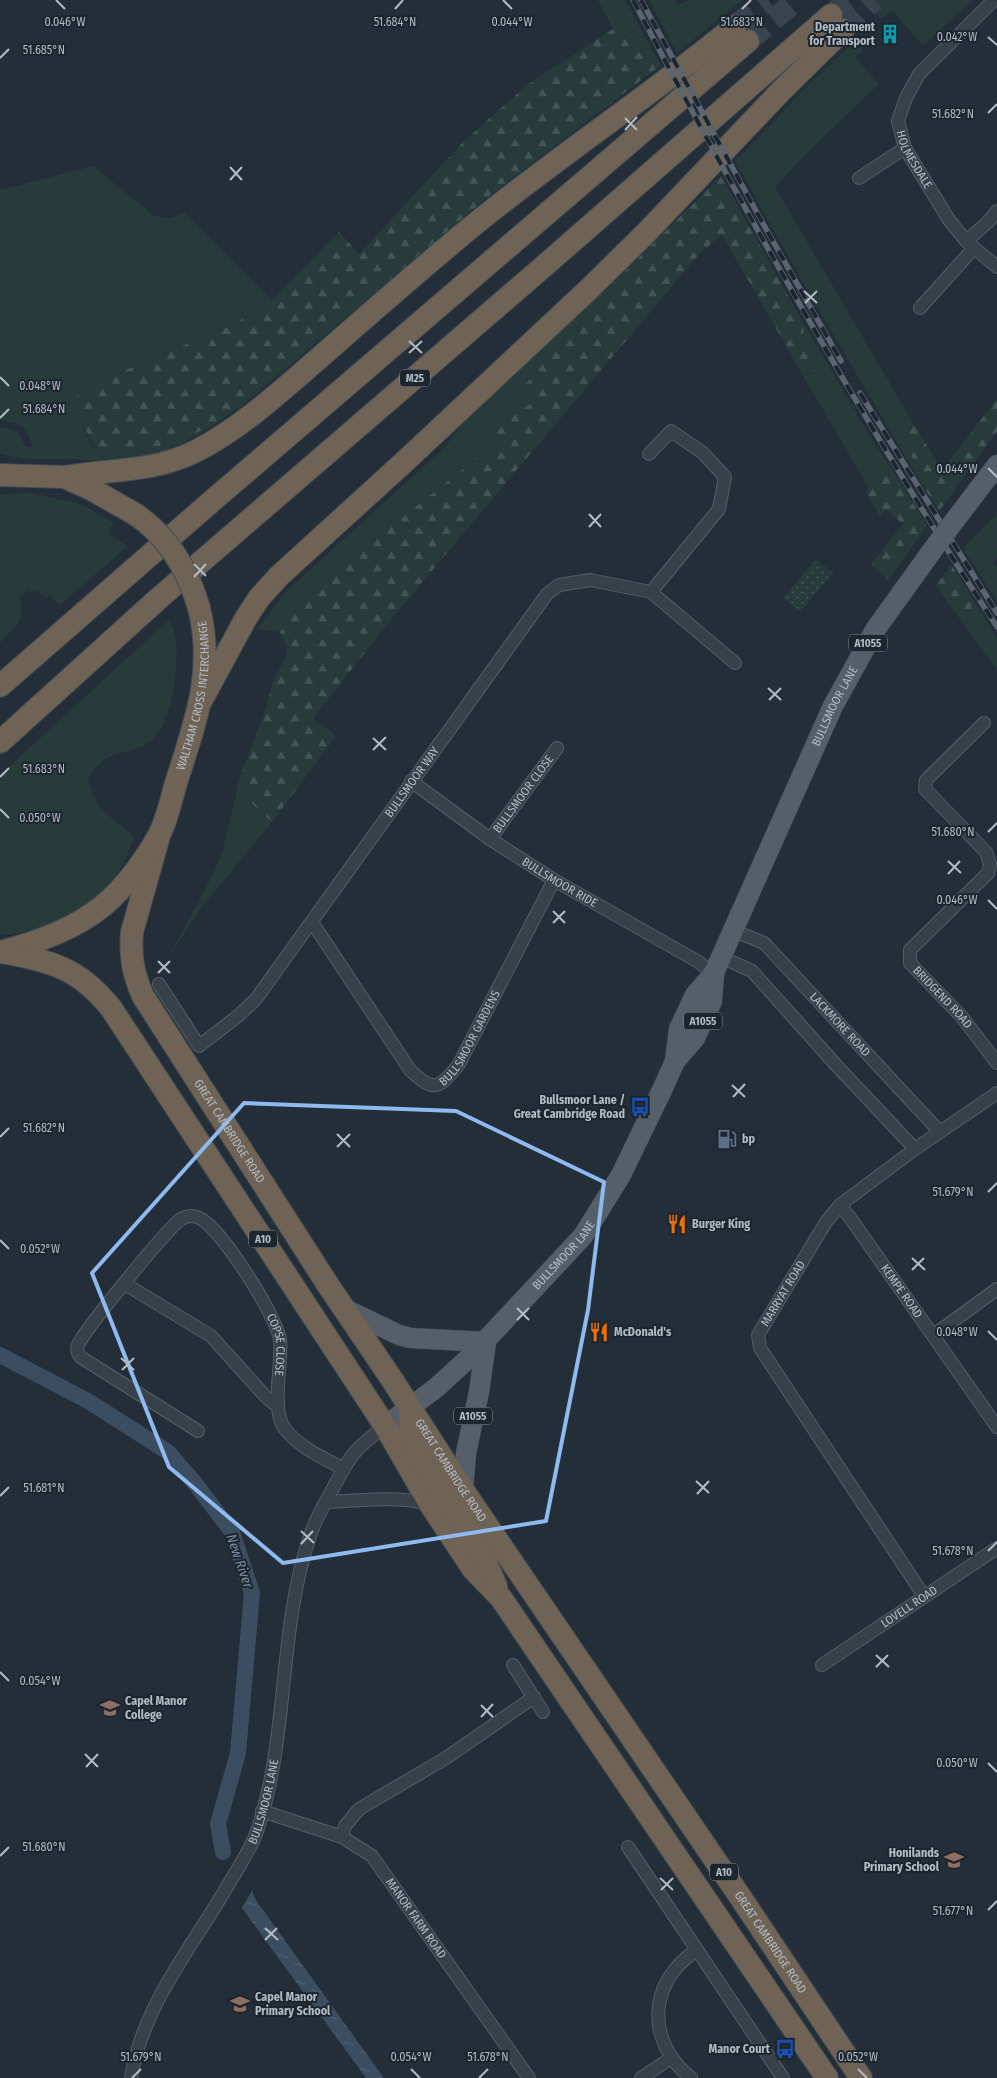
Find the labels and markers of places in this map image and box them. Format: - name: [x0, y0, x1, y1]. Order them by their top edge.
- place label: Department for Transport: [809, 20, 876, 48]
- building icon: Department for Transport: [879, 23, 901, 45]
- place label: Bullsmoor Lane / Great Cambridge Road: [514, 1093, 625, 1121]
- bus stop icon: Bullsmoor Lane / Great Cambridge Road: [629, 1096, 651, 1118]
- fuel station icon: bp: [716, 1128, 738, 1150]
- place label: bp: [742, 1132, 756, 1146]
- restaurant icon: Burger King: [666, 1213, 688, 1235]
- place label: Burger King: [692, 1217, 750, 1231]
- restaurant icon: McDonald's: [588, 1321, 610, 1343]
- place label: McDonald's: [614, 1325, 672, 1339]
- place label: Capel Manor College: [125, 1694, 188, 1722]
- school or university icon: Capel Manor College: [99, 1697, 121, 1719]
- place label: Honilands Primary School: [864, 1846, 940, 1874]
- school or university icon: Honilands Primary School: [943, 1849, 965, 1871]
- place label: Capel Manor Primary School: [255, 1990, 331, 2018]
- school or university icon: Capel Manor Primary School: [229, 1993, 251, 2015]
- bus stop icon: Manor Court: [774, 2038, 796, 2060]
- place label: Manor Court: [709, 2042, 771, 2056]

